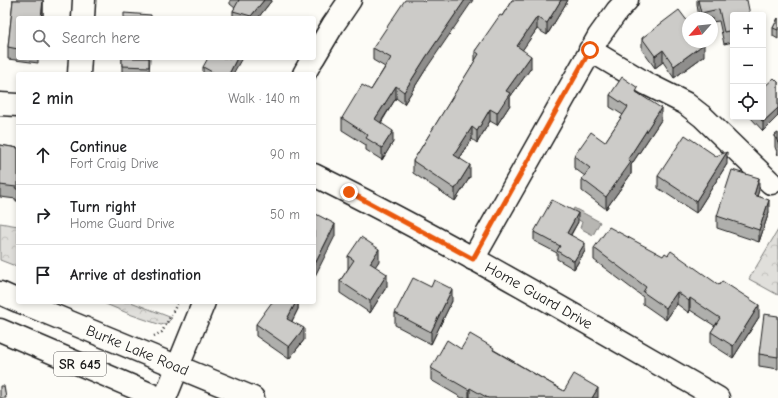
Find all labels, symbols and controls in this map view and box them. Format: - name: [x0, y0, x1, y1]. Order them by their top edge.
- north arrow: [682, 12, 718, 48]
- map controls: [730, 12, 766, 120]
- button: +: [730, 12, 766, 48]
- search box: [16, 16, 316, 60]
- icon: search: [30, 27, 52, 49]
- text: Search here: [62, 29, 140, 47]
- route start: [581, 41, 599, 59]
- button: −: [730, 48, 766, 84]
- button: locate: [730, 84, 766, 120]
- text: 2 min: [32, 89, 73, 108]
- text: Walk · 140 m: [228, 91, 300, 106]
- text: Continue: [70, 138, 127, 156]
- icon: ahead: [32, 144, 54, 166]
- text: 90 m: [270, 147, 300, 162]
- text: Fort Craig Drive: [70, 156, 159, 171]
- route end: [340, 183, 358, 201]
- text: Turn right: [70, 198, 136, 216]
- icon: right: [32, 204, 54, 226]
- text: 50 m: [270, 207, 300, 222]
- text: Home Guard Drive: [70, 216, 175, 231]
- street label: Home Guard Drive: [482, 258, 596, 333]
- icon: arrive: [32, 264, 54, 286]
- text: Arrive at destination: [70, 266, 201, 284]
- street label: Burke Lake Road: [83, 321, 191, 379]
- road number: SR 645: [54, 352, 106, 376]

